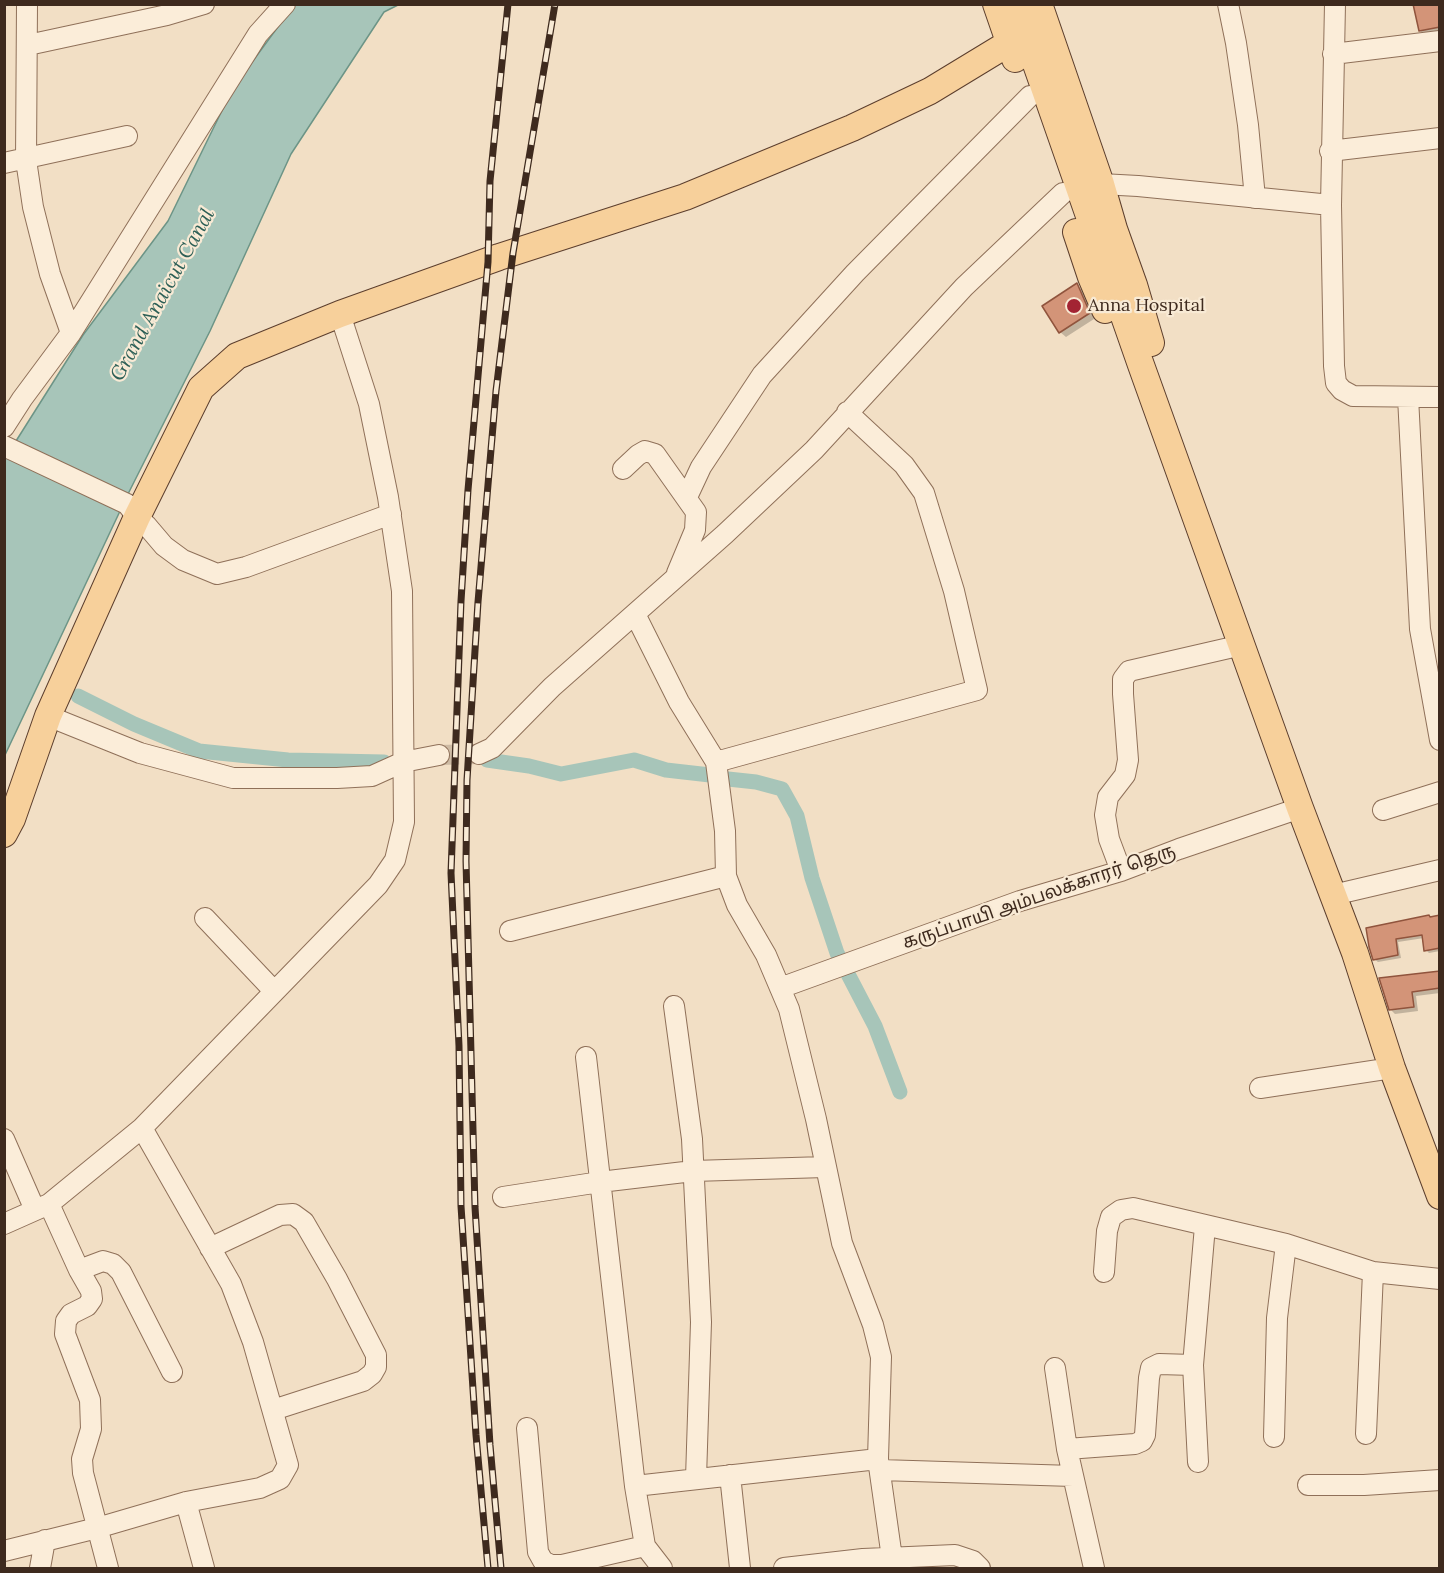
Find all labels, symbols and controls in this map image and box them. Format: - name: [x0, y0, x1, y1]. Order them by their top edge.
- water label: Grand Anaicut Canal: [106, 205, 220, 385]
- place label: Anna Hospital: [1088, 295, 1205, 317]
- marker: Anna Hospital: [1065, 297, 1083, 315]
- street label: கருப்பாயி அம்பலக்காரர் தெரு: [900, 840, 1178, 954]

